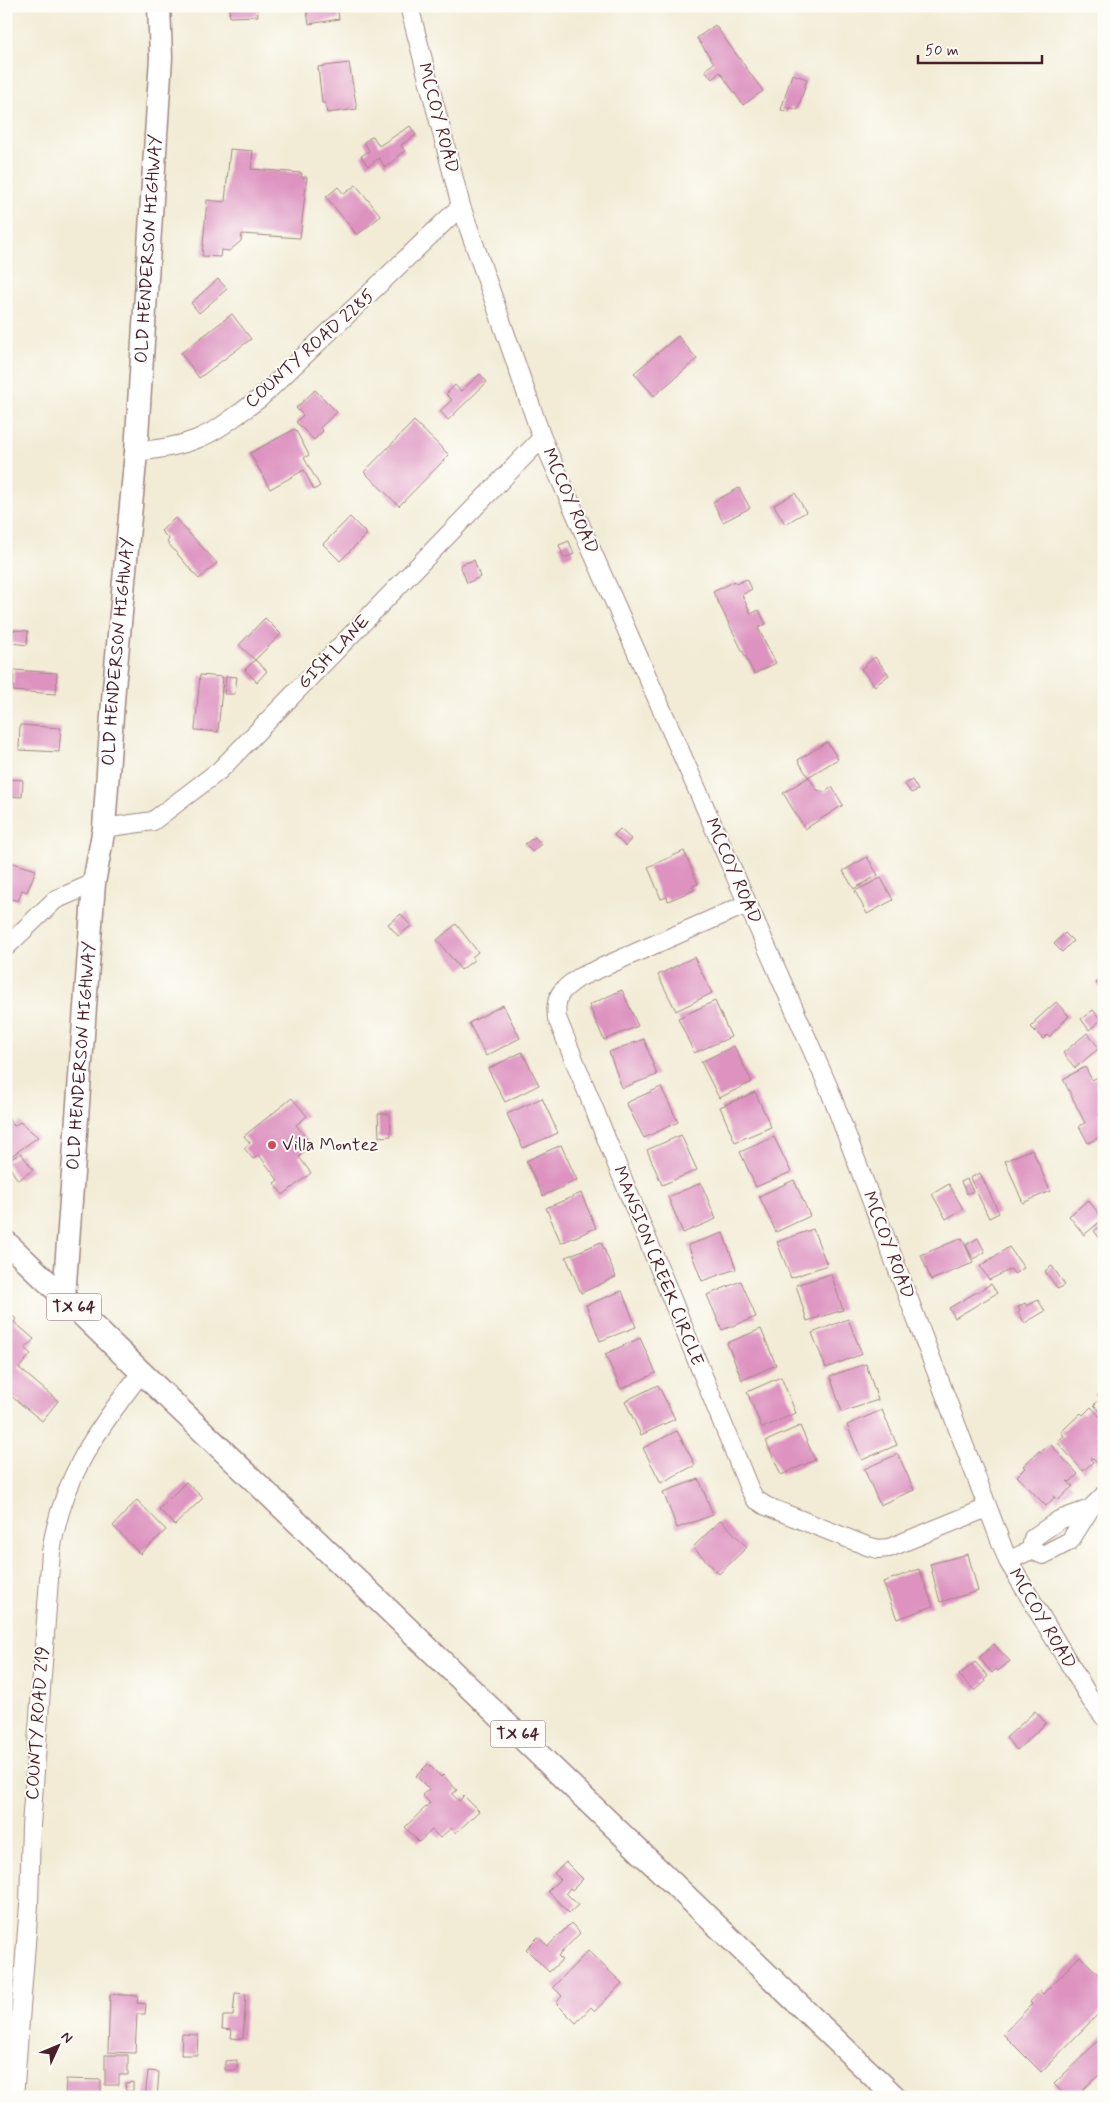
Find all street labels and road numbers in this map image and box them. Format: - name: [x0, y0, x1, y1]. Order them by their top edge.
- street label: MCCOY ROAD: [412, 60, 464, 176]
- street label: OLD HENDERSON HIGHWAY: [130, 133, 168, 364]
- street label: COUNTY ROAD 2285: [240, 284, 380, 414]
- street label: MCCOY ROAD: [536, 444, 604, 558]
- street label: OLD HENDERSON HIGHWAY: [96, 536, 140, 767]
- street label: GISH LANE: [293, 610, 376, 694]
- street label: MCCOY ROAD: [699, 814, 767, 928]
- street label: OLD HENDERSON HIGHWAY: [61, 940, 102, 1171]
- street label: MANSION CREEK CIRCLE: [607, 1163, 709, 1369]
- street label: MCCOY ROAD: [857, 1188, 919, 1302]
- road number: TX 64: [46, 1294, 102, 1320]
- street label: MCCOY ROAD: [1003, 1564, 1081, 1674]
- street label: COUNTY ROAD 219: [21, 1645, 55, 1801]
- road number: TX 64: [490, 1720, 546, 1748]

